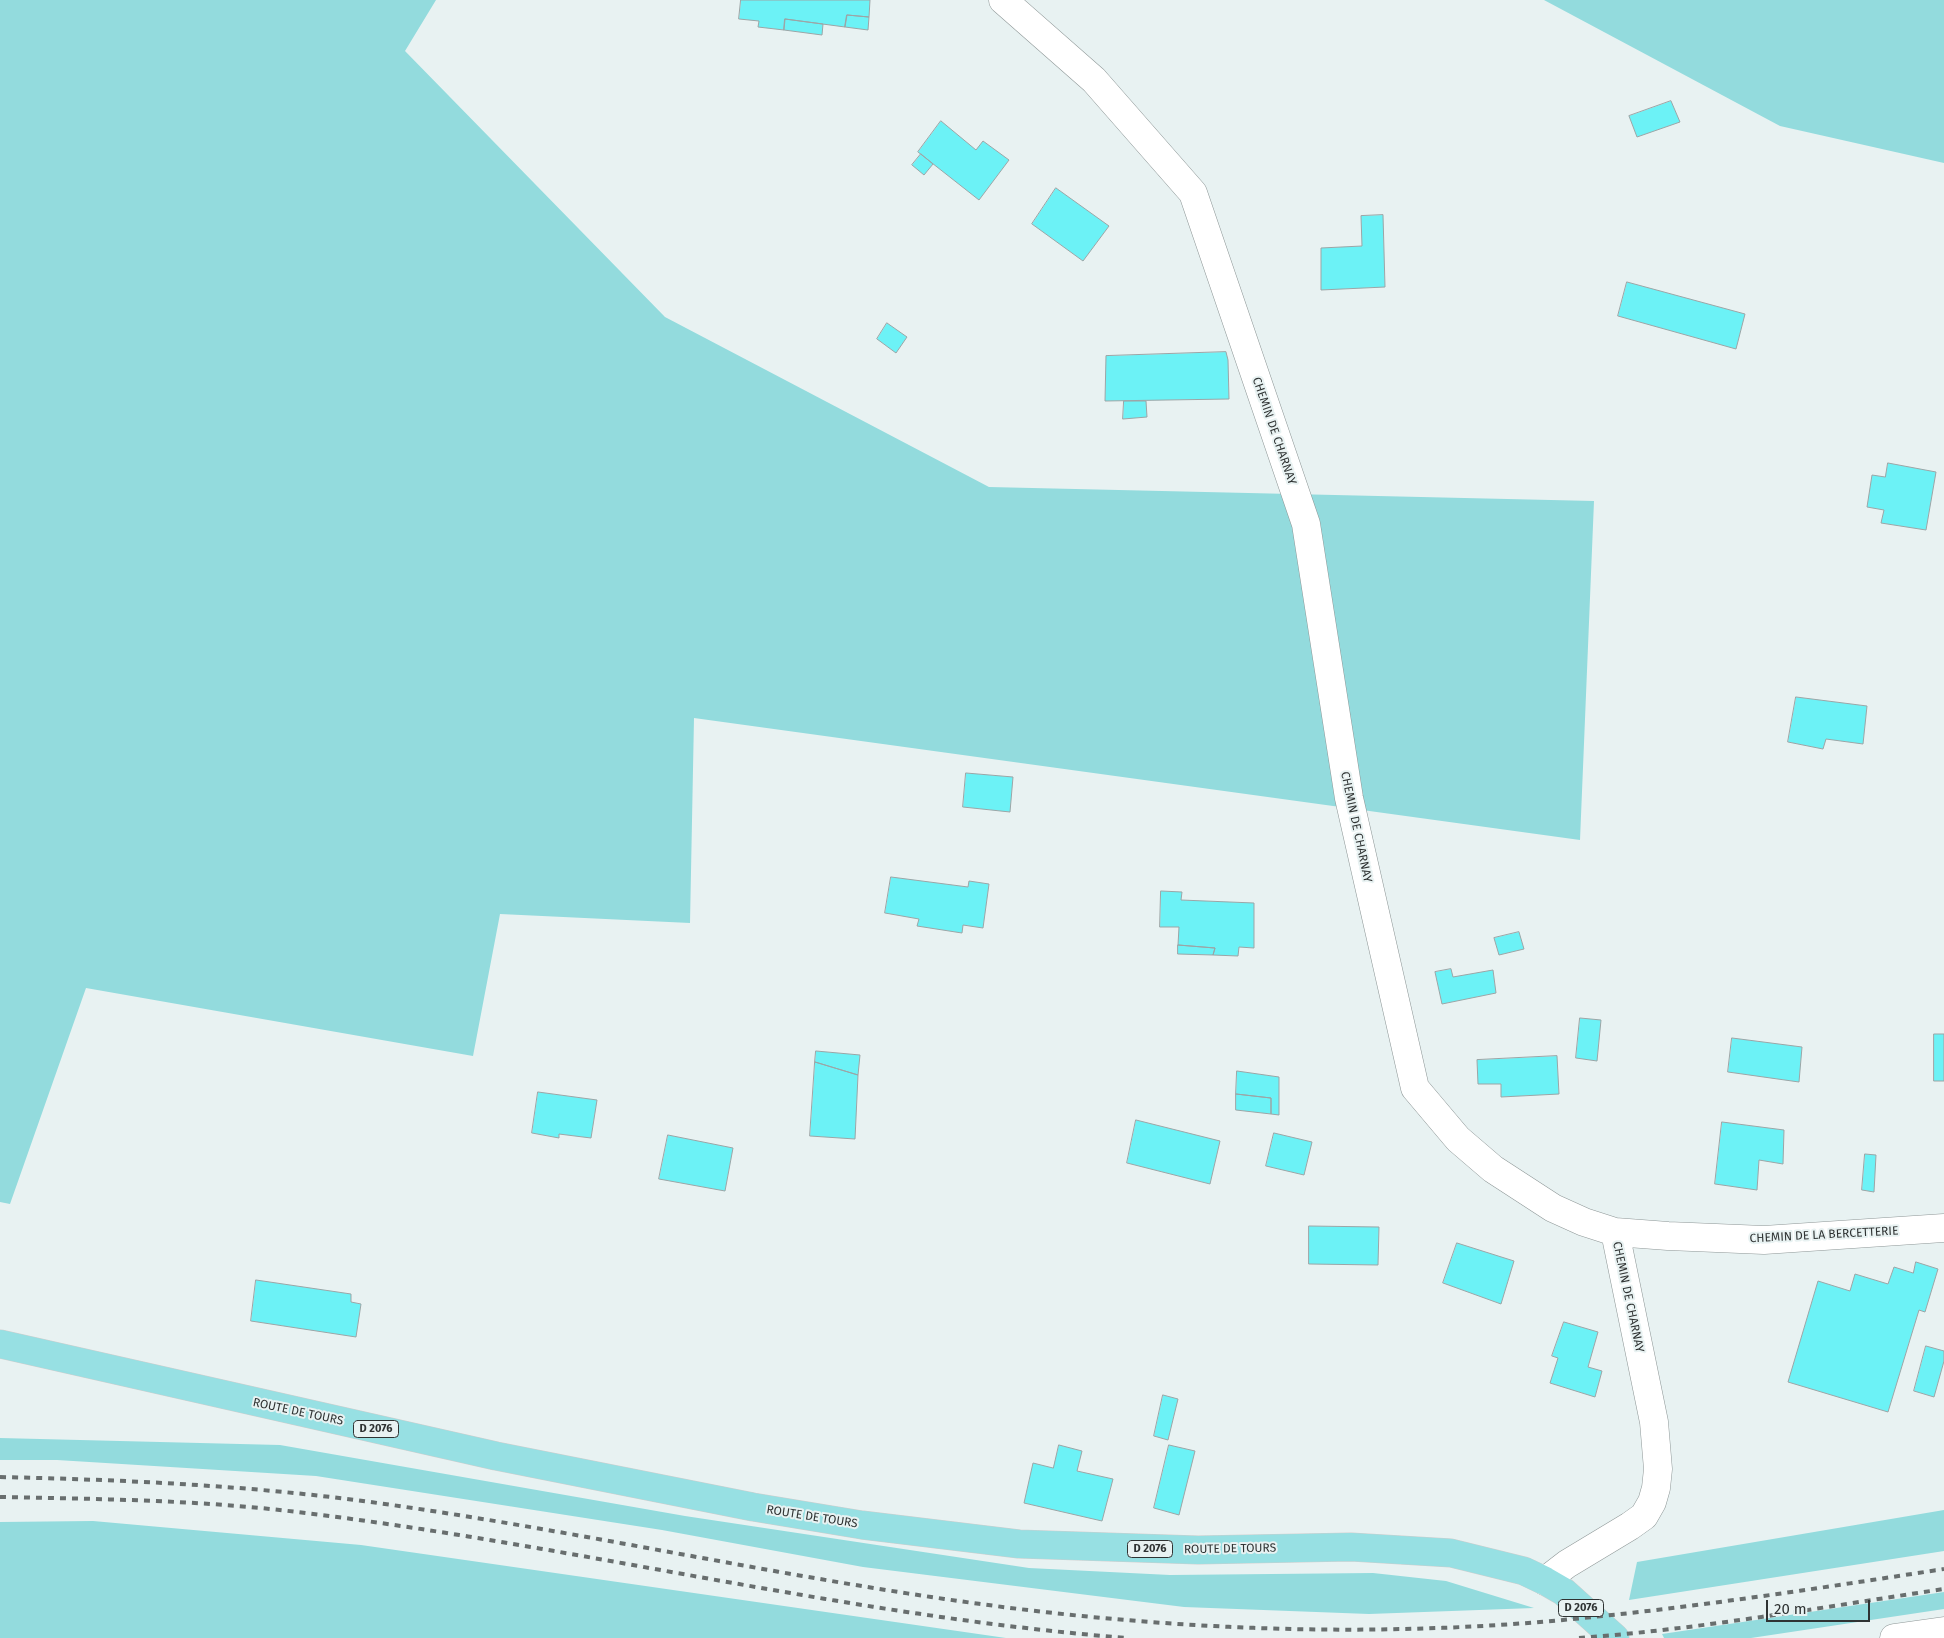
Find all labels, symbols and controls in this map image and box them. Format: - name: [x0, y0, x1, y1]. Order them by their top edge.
- street label: CHEMIN DE CHARNAY: [1249, 375, 1299, 487]
- street label: CHEMIN DE CHARNAY: [1337, 770, 1375, 884]
- street label: CHEMIN DE LA BERCETTERIE: [1749, 1224, 1899, 1246]
- street label: CHEMIN DE CHARNAY: [1609, 1240, 1647, 1354]
- street label: ROUTE DE TOURS: [251, 1395, 345, 1429]
- road number: D 2076: [354, 1420, 398, 1438]
- street label: ROUTE DE TOURS: [765, 1503, 859, 1531]
- road number: D 2076: [1128, 1540, 1172, 1558]
- street label: ROUTE DE TOURS: [1184, 1541, 1276, 1557]
- scale bar: [1769, 1590, 1873, 1622]
- road number: D 2076: [1558, 1600, 1604, 1616]
- text: 20 m: [1774, 1600, 1807, 1618]

